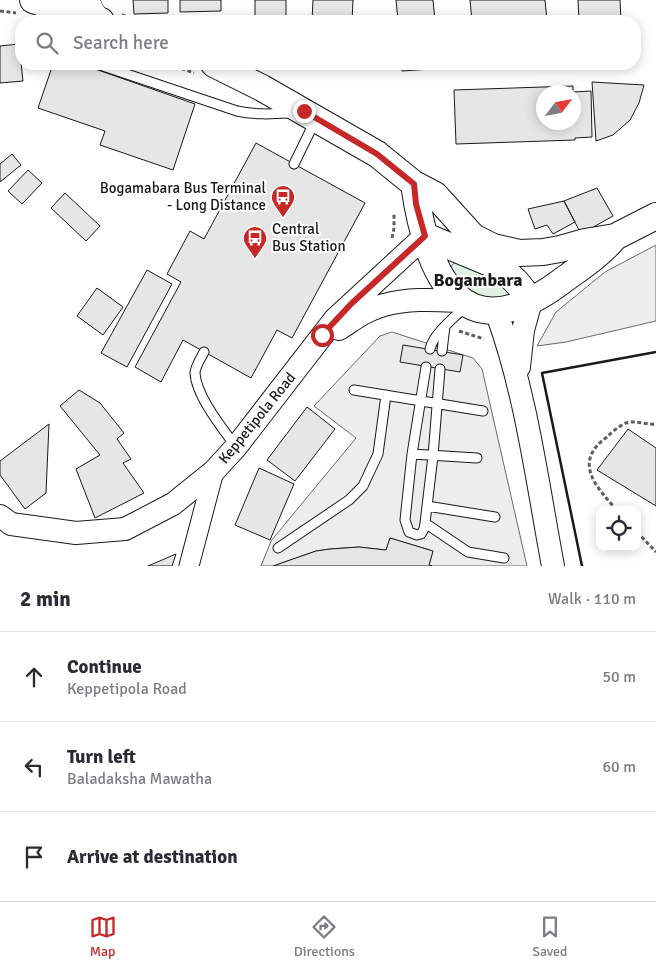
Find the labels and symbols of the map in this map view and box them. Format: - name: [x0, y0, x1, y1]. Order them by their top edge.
- north arrow: [536, 85, 581, 130]
- route end: [293, 100, 316, 123]
- place label: Bogamabara Bus Terminal - Long Distance: [100, 179, 266, 214]
- bus stop icon: Bogamabara Bus Terminal - Long Distance: [270, 184, 296, 218]
- place label: Central Bus Station: [272, 220, 346, 255]
- bus stop icon: Central Bus Station: [242, 225, 268, 259]
- district label: Bogambara: [434, 269, 522, 291]
- route start: [311, 324, 334, 347]
- street label: Keppetipola Road: [215, 369, 299, 467]

